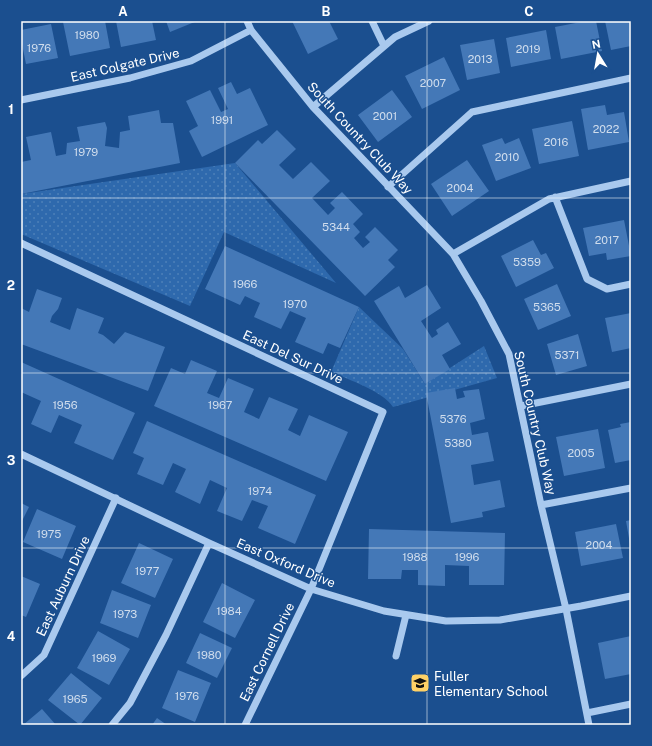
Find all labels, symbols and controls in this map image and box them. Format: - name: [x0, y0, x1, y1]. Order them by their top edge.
- text: A: [118, 4, 128, 19]
- text: B: [322, 4, 331, 19]
- text: C: [524, 4, 534, 19]
- house number: 1980: [74, 29, 100, 41]
- north arrow: [578, 34, 618, 74]
- text: N: [591, 37, 601, 51]
- house number: 1976: [27, 42, 51, 54]
- house number: 2019: [516, 43, 540, 55]
- street label: East Colgate Drive: [69, 45, 181, 85]
- house number: 2013: [468, 53, 492, 65]
- house number: 2007: [420, 77, 447, 89]
- street label: South Country Club Way: [304, 79, 416, 197]
- text: 1: [8, 102, 14, 117]
- house number: 2001: [373, 110, 397, 122]
- house number: 1991: [211, 114, 233, 126]
- house number: 2022: [593, 123, 620, 135]
- house number: 2016: [544, 136, 568, 148]
- house number: 1979: [74, 146, 98, 158]
- house number: 2010: [495, 151, 520, 163]
- house number: 2004: [447, 182, 474, 194]
- house number: 5344: [322, 221, 350, 233]
- house number: 2017: [595, 234, 620, 246]
- house number: 5359: [513, 256, 541, 268]
- text: 2: [7, 278, 15, 293]
- house number: 1966: [233, 278, 258, 290]
- house number: 1970: [283, 298, 307, 310]
- house number: 5365: [533, 301, 561, 313]
- street label: East Del Sur Drive: [240, 327, 346, 387]
- house number: 5371: [554, 349, 580, 361]
- street label: South Country Club Way: [511, 350, 559, 497]
- house number: 1956: [52, 399, 78, 411]
- house number: 1967: [208, 399, 233, 411]
- house number: 5376: [439, 413, 467, 425]
- house number: 5380: [444, 437, 472, 449]
- house number: 2005: [568, 447, 595, 459]
- text: 3: [7, 453, 16, 468]
- house number: 1974: [248, 485, 272, 497]
- house number: 1975: [37, 528, 61, 540]
- street label: East Auburn Drive: [33, 534, 93, 638]
- street label: East Oxford Drive: [234, 535, 338, 591]
- house number: 2004: [586, 539, 613, 551]
- house number: 1988: [402, 551, 428, 563]
- house number: 1996: [455, 551, 480, 563]
- house number: 1977: [135, 565, 160, 577]
- street label: East Cornell Drive: [237, 600, 297, 704]
- house number: 1984: [216, 605, 242, 617]
- house number: 1973: [113, 608, 137, 620]
- text: 4: [7, 629, 16, 644]
- house number: 1980: [196, 649, 222, 661]
- house number: 1969: [92, 652, 117, 664]
- place label: Fuller Elementary School: [434, 669, 548, 699]
- school or university icon: Fuller Elementary School: [409, 672, 431, 694]
- house number: 1976: [175, 690, 199, 702]
- house number: 1965: [62, 693, 88, 705]

